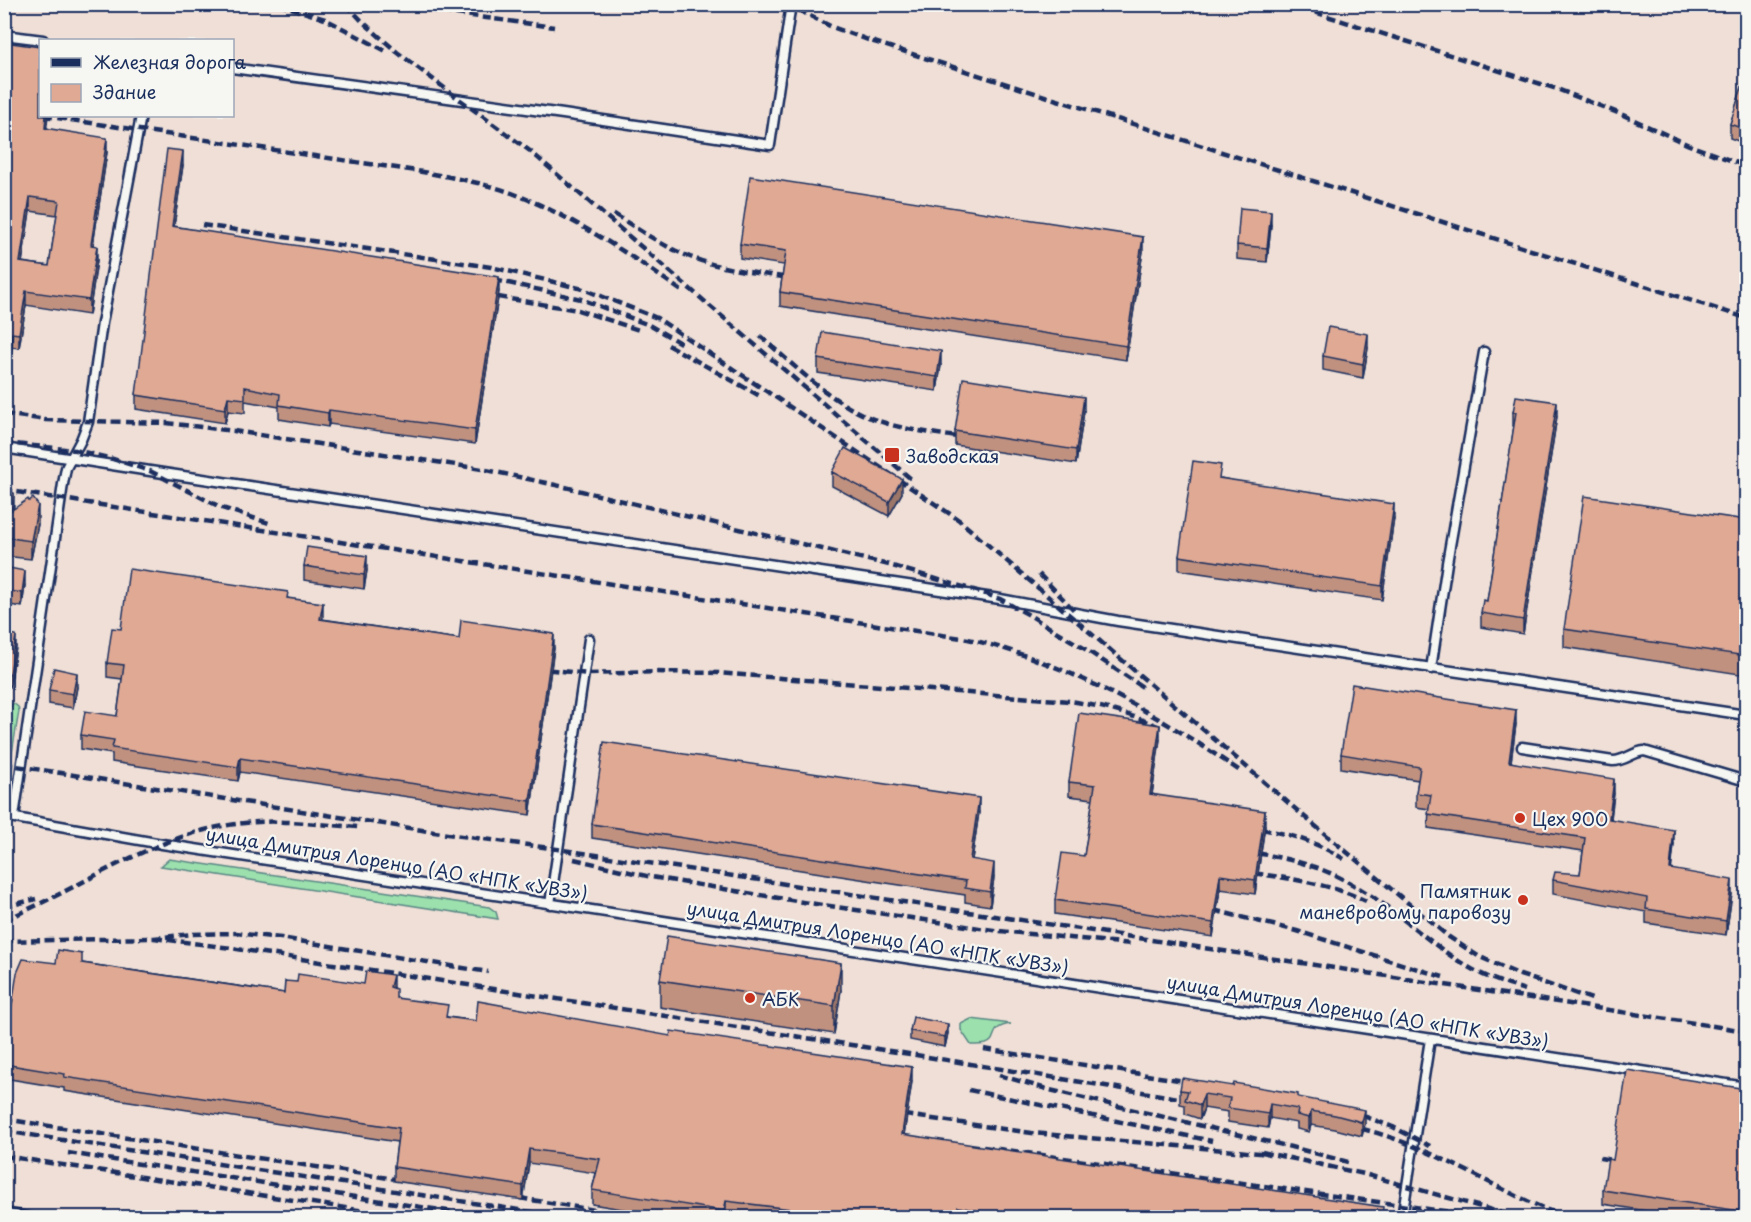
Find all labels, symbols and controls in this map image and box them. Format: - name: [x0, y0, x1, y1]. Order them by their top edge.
- legend: [39, 39, 234, 117]
- text: Железная дорога: [93, 48, 247, 75]
- text: Здание: [93, 78, 156, 105]
- place label: Заводская: [906, 442, 999, 469]
- marker: Заводская: [883, 446, 901, 464]
- place label: Цех 900: [1532, 805, 1608, 832]
- marker: Цех 900: [1513, 811, 1527, 825]
- street label: улица Дмитрия Лоренцо (АО «НПК «УВЗ»): [204, 819, 590, 907]
- place label: Памятник маневровому паровозу: [1299, 877, 1511, 925]
- street label: улица Дмитрия Лоренцо (АО «НПК «УВЗ»): [685, 893, 1071, 981]
- marker: Памятник маневровому паровозу: [1516, 893, 1530, 907]
- street label: улица Дмитрия Лоренцо (АО «НПК «УВЗ»): [1165, 967, 1551, 1055]
- place label: АБК: [762, 985, 799, 1012]
- marker: АБК: [743, 991, 757, 1005]

